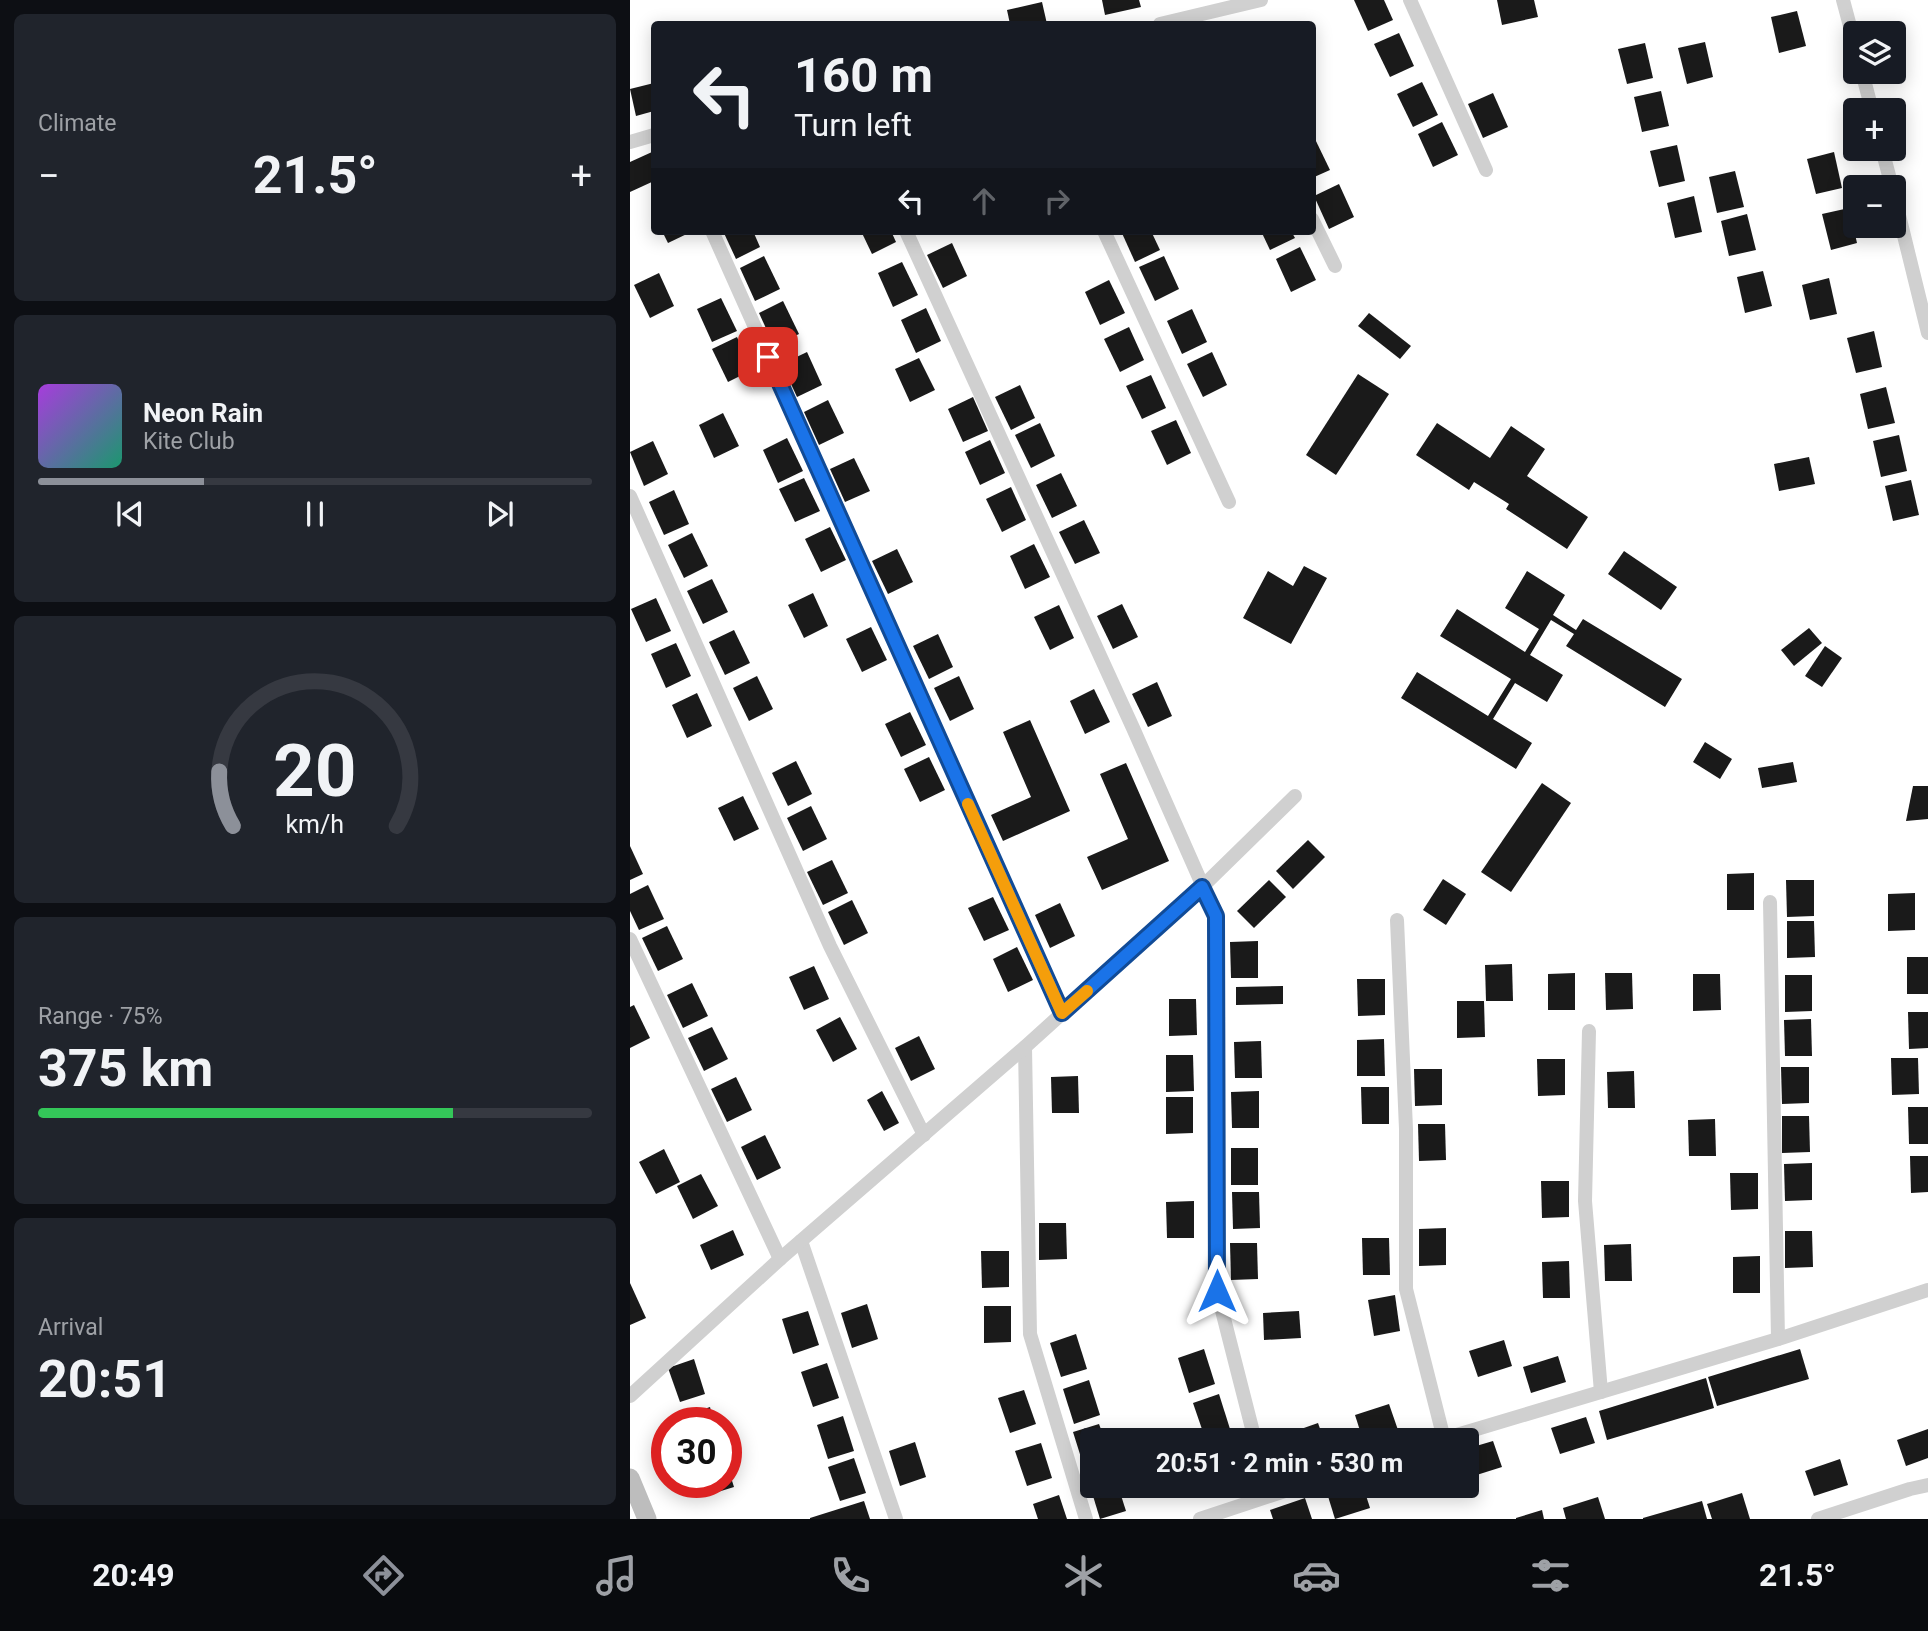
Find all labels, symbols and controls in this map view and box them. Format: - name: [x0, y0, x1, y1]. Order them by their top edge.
- map controls: [1843, 21, 1906, 238]
- button: layers: [1843, 21, 1906, 84]
- text: 160 m: [794, 47, 933, 104]
- icon: left: [679, 49, 770, 140]
- button: +: [1843, 98, 1906, 161]
- text: Turn left: [794, 106, 912, 144]
- text: Climate: [38, 110, 117, 137]
- text: 21.5°: [253, 145, 378, 206]
- text: −: [38, 154, 60, 198]
- text: +: [570, 154, 592, 198]
- button: −: [1843, 175, 1906, 238]
- icon: left: [892, 182, 930, 220]
- icon: ahead: [965, 182, 1003, 220]
- icon: right: [1038, 182, 1076, 220]
- pin: [738, 327, 798, 387]
- icon: arrive: [749, 338, 787, 376]
- text: Neon Rain: [143, 398, 263, 428]
- text: Kite Club: [143, 428, 235, 455]
- icon: previous: [111, 495, 149, 533]
- icon: pause: [296, 495, 334, 533]
- icon: next: [481, 495, 519, 533]
- text: 20: [273, 728, 357, 814]
- text: km/h: [286, 809, 344, 838]
- text: Range · 75%: [38, 1003, 163, 1030]
- text: 375 km: [38, 1038, 213, 1099]
- position arrow: [1180, 1254, 1254, 1328]
- text: Arrival: [38, 1314, 103, 1341]
- text: 20:51: [38, 1349, 172, 1410]
- speed limit sign: 30: [651, 1407, 742, 1498]
- text: 20:51 · 2 min · 530 m: [1156, 1448, 1403, 1478]
- icon: directions: [359, 1551, 408, 1600]
- icon: music: [592, 1551, 641, 1600]
- icon: phone: [826, 1551, 875, 1600]
- icon: climate: [1059, 1551, 1108, 1600]
- icon: car: [1292, 1551, 1341, 1600]
- icon: filters: [1526, 1551, 1575, 1600]
- text: 20:49: [92, 1556, 175, 1594]
- text: 21.5°: [1759, 1556, 1836, 1594]

